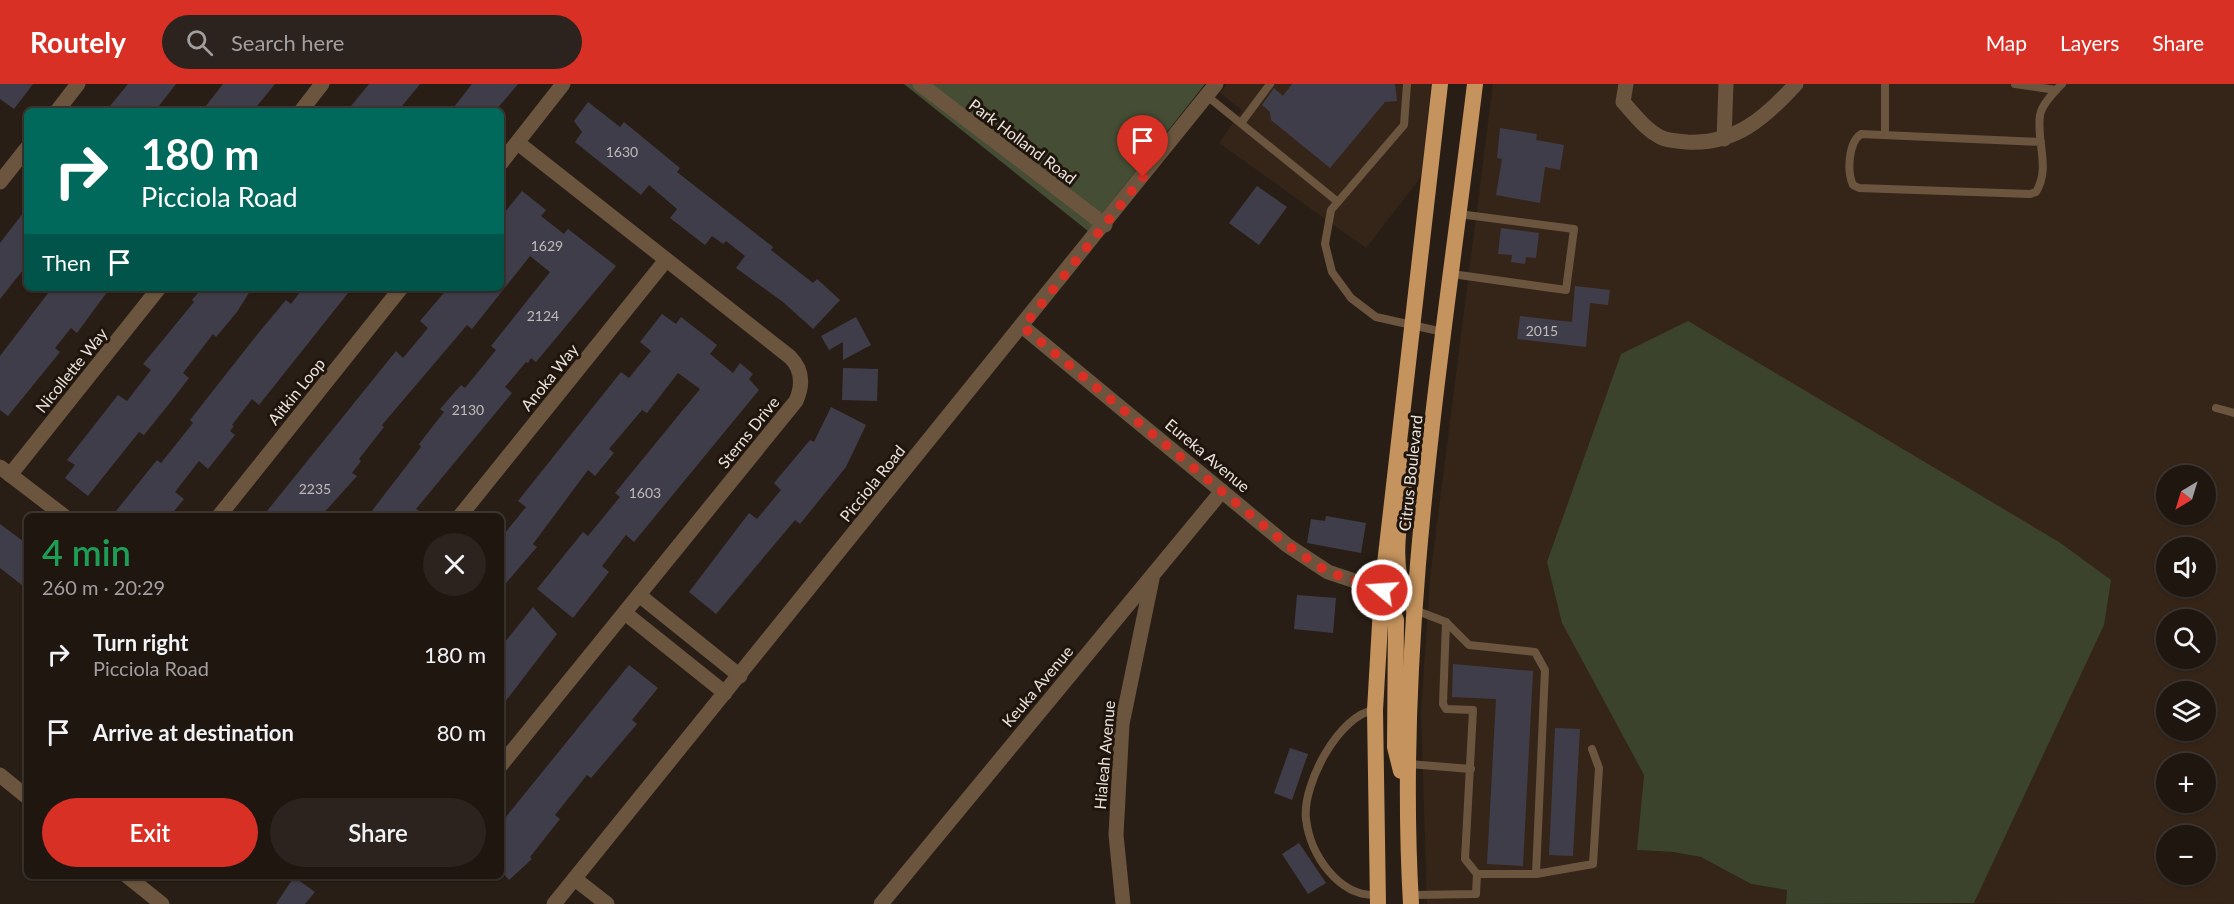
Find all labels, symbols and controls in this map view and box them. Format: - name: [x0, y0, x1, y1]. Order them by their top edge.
- search box: [162, 15, 582, 69]
- text: Routely: [30, 25, 126, 59]
- icon: search: [183, 26, 216, 59]
- text: Search here: [231, 29, 344, 56]
- text: Map: [1986, 30, 2027, 55]
- text: Layers: [2060, 30, 2119, 55]
- text: Share: [2152, 30, 2204, 55]
- street label: Park Holland Road: [966, 94, 1080, 188]
- pin: [1117, 115, 1168, 177]
- icon: arrive: [1126, 124, 1159, 157]
- text: 180 m: [141, 129, 259, 179]
- icon: right: [42, 132, 120, 210]
- house number: 1630: [606, 143, 638, 160]
- text: Picciola Road: [141, 180, 298, 213]
- house number: 1629: [531, 237, 563, 254]
- icon: arrive: [103, 246, 136, 279]
- text: Then: [42, 249, 91, 276]
- house number: 2124: [527, 307, 559, 324]
- house number: 2015: [1526, 322, 1558, 339]
- street label: Nicollette Way: [31, 323, 111, 416]
- street label: Anoka Way: [516, 339, 582, 414]
- street label: Aitkin Loop: [263, 354, 329, 428]
- street label: Sterns Drive: [713, 392, 783, 472]
- house number: 2130: [452, 401, 484, 418]
- street label: Eureka Avenue: [1162, 414, 1254, 496]
- street label: Citrus Boulevard: [1394, 414, 1426, 532]
- street label: Picciola Road: [835, 441, 909, 525]
- north arrow: [2156, 465, 2216, 525]
- map controls: [2156, 465, 2216, 885]
- house number: 2235: [299, 480, 331, 497]
- house number: 1603: [629, 484, 661, 501]
- text: 4 min: [42, 530, 131, 574]
- button: close: [423, 533, 486, 596]
- button: sound: [2156, 537, 2216, 597]
- position arrow: [1350, 558, 1414, 622]
- text: 260 m · 20:29: [42, 575, 165, 599]
- button: search: [2156, 609, 2216, 669]
- text: Turn right: [93, 629, 188, 656]
- icon: right: [42, 638, 75, 671]
- text: 180 m: [424, 641, 486, 668]
- street label: Keuka Avenue: [998, 642, 1076, 730]
- text: Picciola Road: [93, 656, 209, 680]
- button: layers: [2156, 681, 2216, 741]
- street label: Hialeah Avenue: [1090, 700, 1118, 810]
- icon: arrive: [42, 716, 75, 749]
- text: Arrive at destination: [93, 719, 294, 746]
- text: 80 m: [437, 719, 486, 746]
- button: +: [2156, 753, 2216, 813]
- button: Exit: [42, 798, 258, 867]
- button: Share: [270, 798, 486, 867]
- button: −: [2156, 825, 2216, 885]

